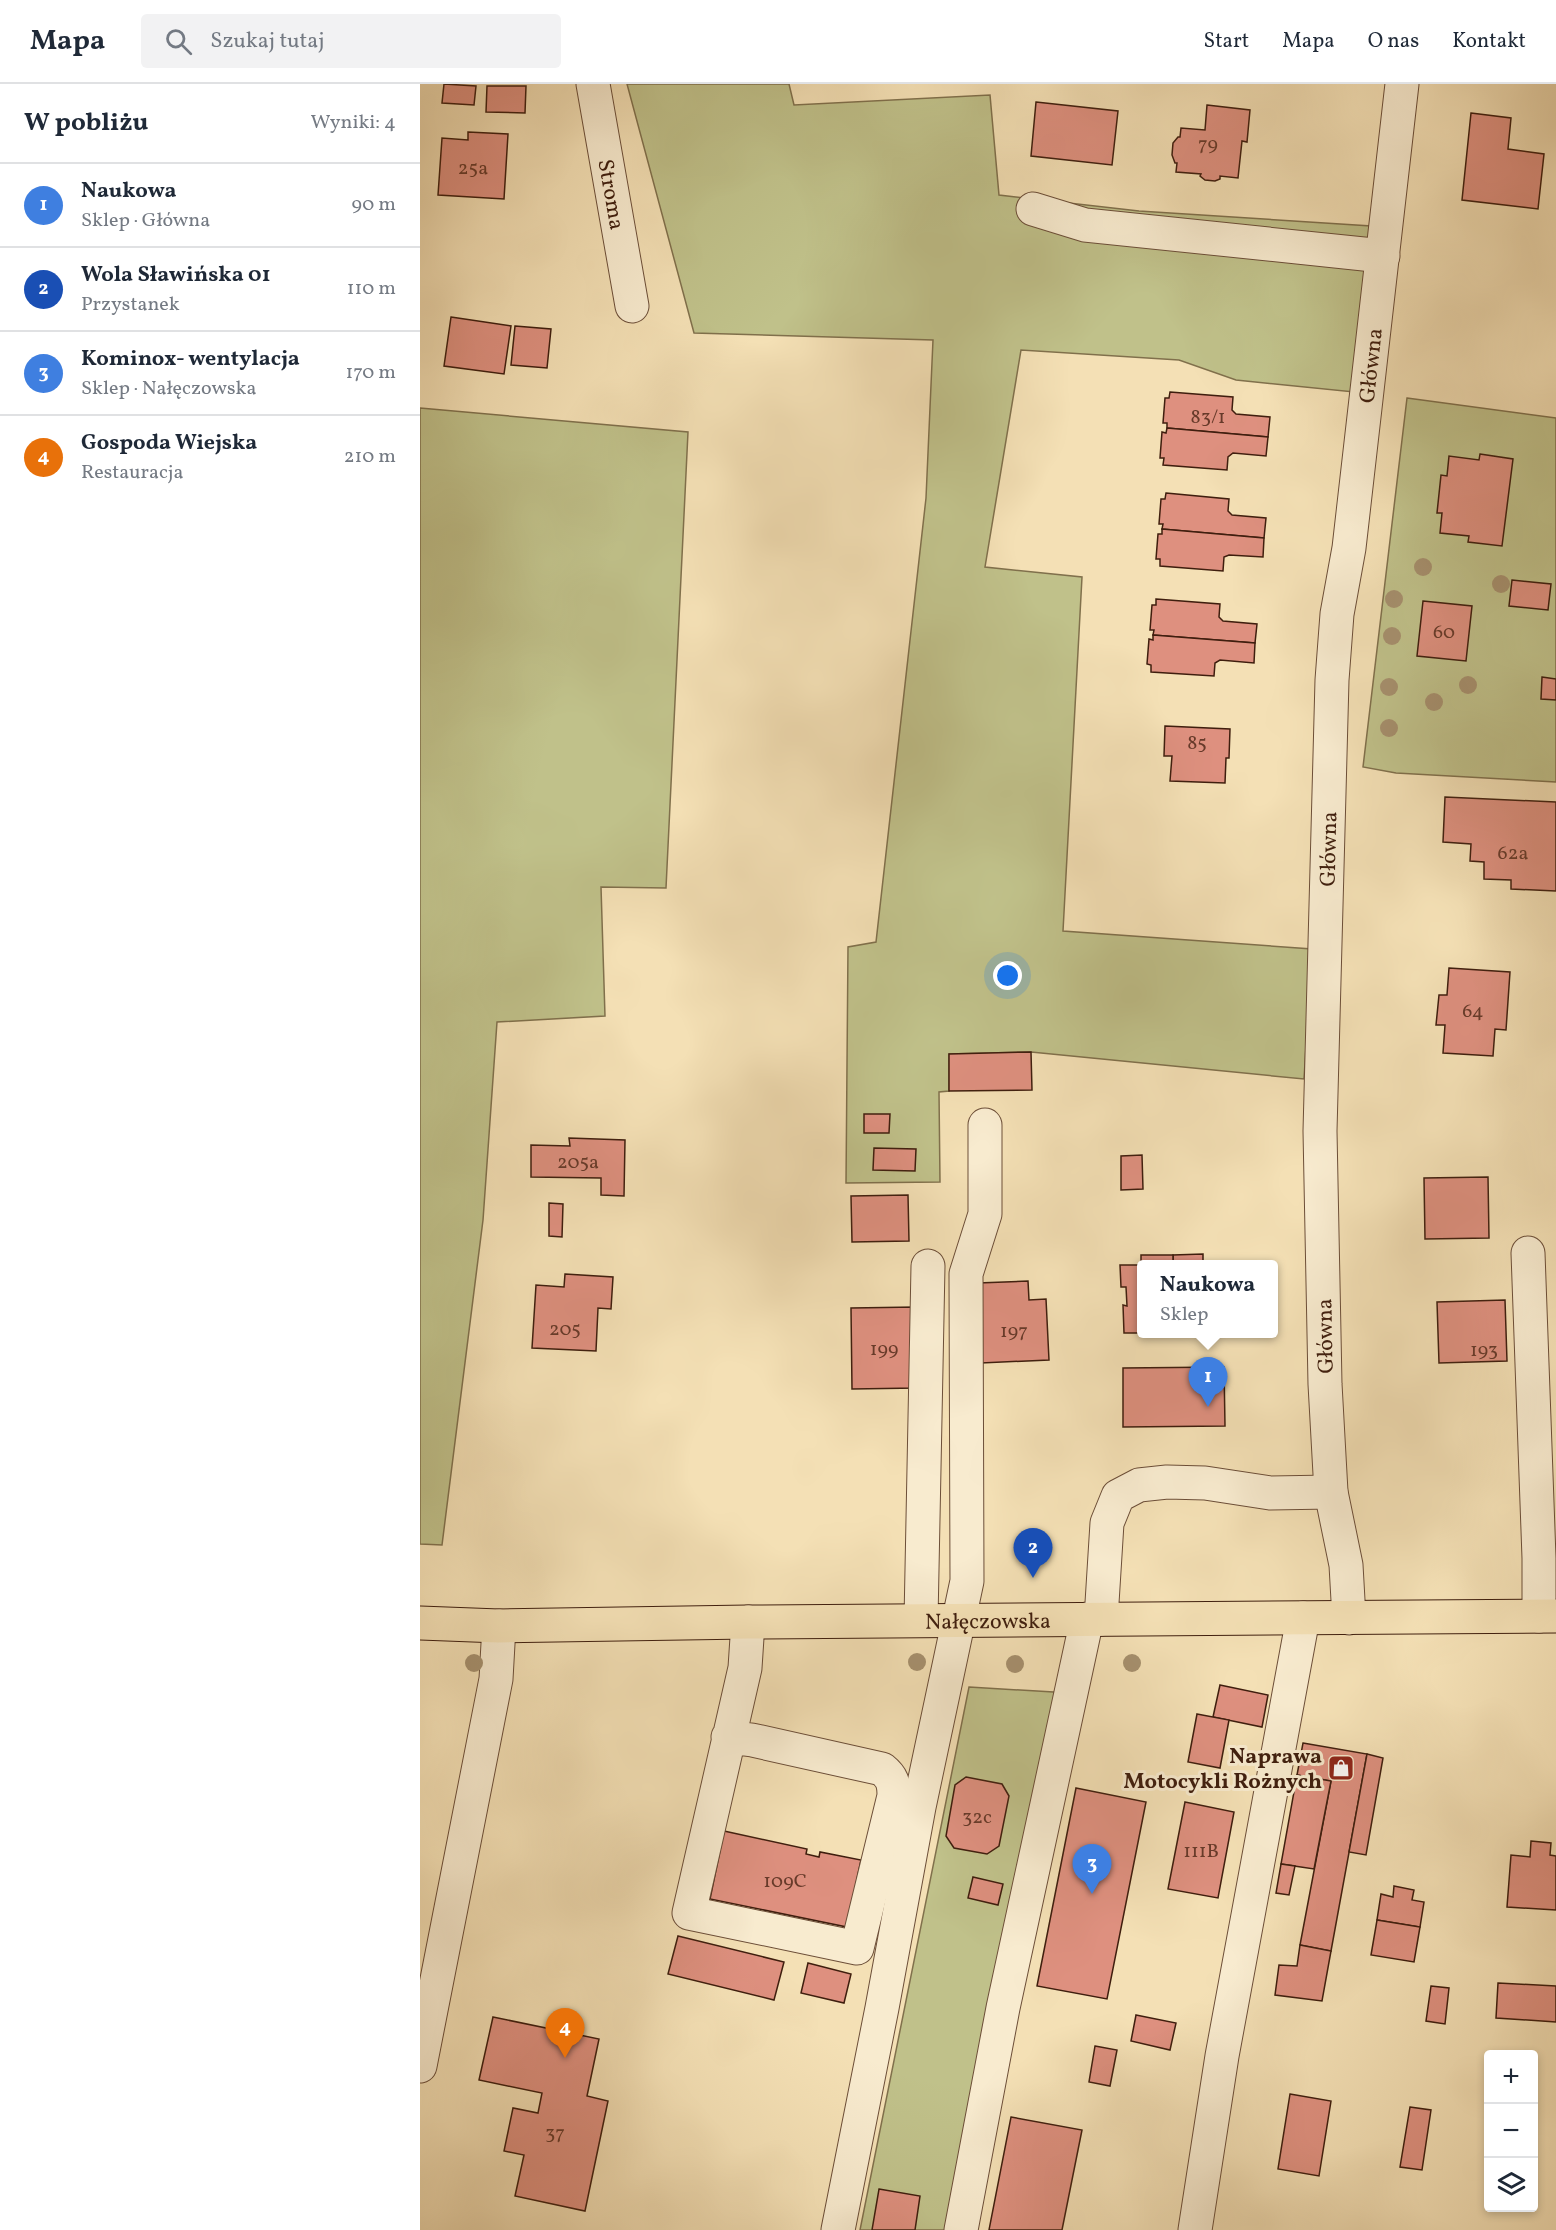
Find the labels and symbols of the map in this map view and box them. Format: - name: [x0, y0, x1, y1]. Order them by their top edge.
- house number: 79: [1198, 131, 1218, 159]
- house number: 25a: [458, 155, 488, 183]
- street label: Stroma: [588, 157, 631, 233]
- street label: Główna: [1353, 327, 1392, 405]
- house number: 83/1: [1191, 404, 1225, 432]
- house number: 60: [1433, 619, 1455, 647]
- house number: 85: [1187, 730, 1207, 758]
- street label: Główna: [1314, 811, 1347, 887]
- house number: 62a: [1498, 840, 1528, 868]
- your location: [993, 961, 1022, 990]
- house number: 64: [1462, 998, 1484, 1026]
- house number: 205a: [557, 1149, 599, 1177]
- street label: Główna: [1310, 1298, 1343, 1374]
- house number: 205: [549, 1316, 581, 1344]
- house number: 197: [1000, 1318, 1028, 1346]
- house number: 199: [870, 1336, 898, 1364]
- house number: 193: [1470, 1337, 1498, 1365]
- pin: 1: [1188, 1358, 1228, 1407]
- pin: 2: [1014, 1528, 1052, 1578]
- street label: Nałęczowska: [925, 1607, 1051, 1639]
- place label: Naprawa Motocykli Rożnych: [1124, 1742, 1322, 1798]
- shop icon: Naprawa Motocykli Rożnych: [1326, 1753, 1356, 1783]
- house number: 32c: [962, 1804, 992, 1832]
- house number: 111B: [1183, 1838, 1219, 1866]
- pin: 3: [1072, 1844, 1112, 1894]
- house number: 109C: [763, 1868, 807, 1896]
- pin: 4: [546, 2008, 584, 2058]
- house number: 37: [545, 2120, 565, 2148]

